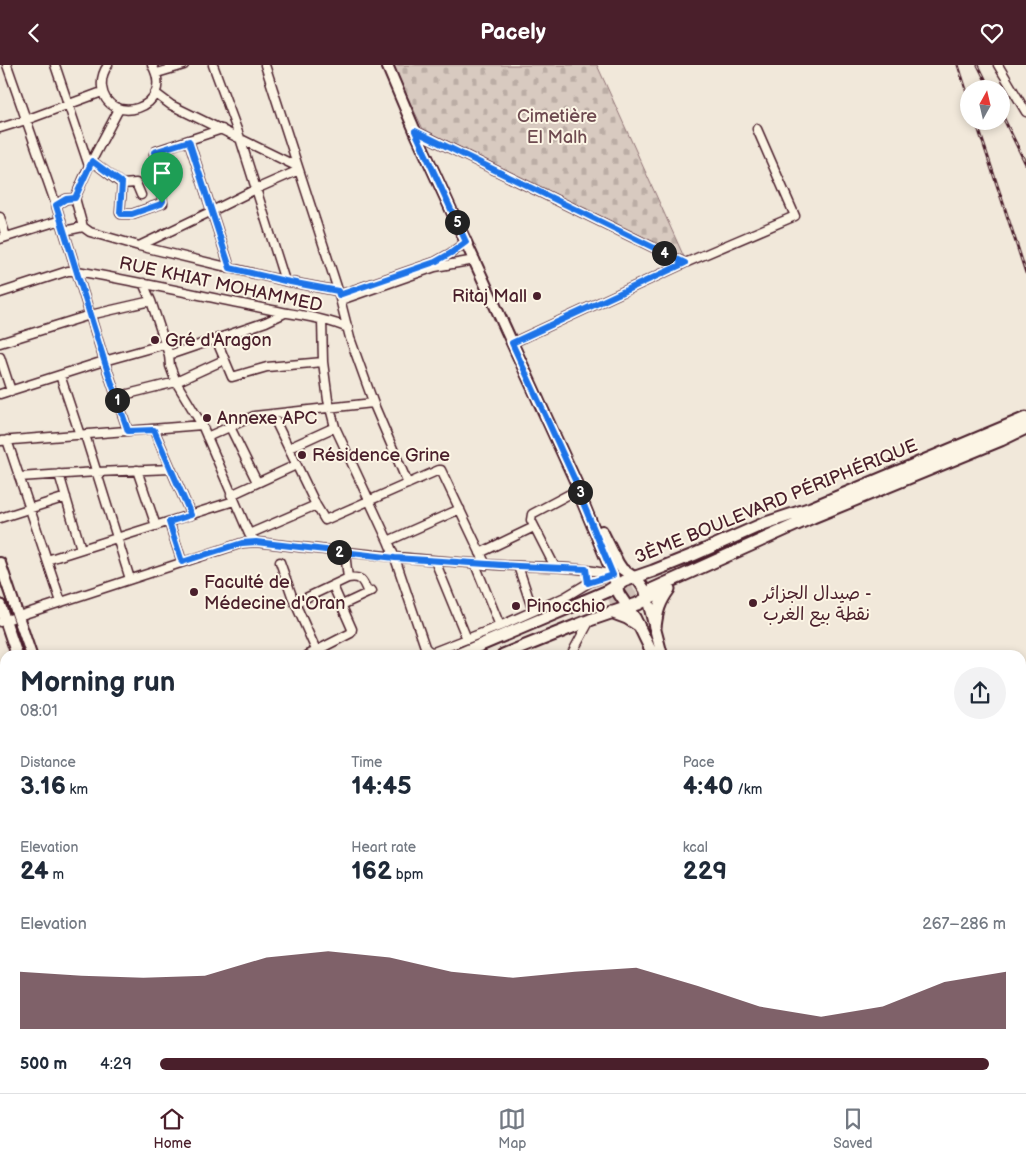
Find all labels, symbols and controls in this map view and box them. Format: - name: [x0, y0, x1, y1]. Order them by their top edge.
- icon: back: [20, 19, 48, 47]
- text: Pacely: [480, 19, 546, 46]
- icon: heart: [978, 19, 1006, 47]
- north arrow: [960, 80, 1010, 130]
- map controls: [960, 80, 1010, 130]
- park label: Cimetière El Malh: [517, 106, 597, 148]
- pin: [141, 152, 183, 203]
- icon: arrive: [148, 159, 176, 187]
- pin: 5: [444, 209, 470, 235]
- text: 5: [453, 214, 462, 231]
- pin: 4: [652, 241, 676, 265]
- text: 4: [660, 245, 669, 262]
- street label: RUE KHIAT MOHAMMED: [117, 253, 324, 316]
- place label: Ritaj Mall: [452, 286, 527, 307]
- marker: Ritaj Mall: [531, 290, 543, 302]
- place label: Gré d'Aragon: [165, 330, 272, 351]
- marker: Gré d'Aragon: [149, 334, 161, 346]
- pin: 1: [104, 387, 130, 413]
- text: 1: [115, 392, 120, 409]
- place label: Annexe APC: [217, 408, 317, 429]
- marker: Annexe APC: [201, 412, 213, 424]
- street label: 3ÈME BOULEVARD PÉRIPHÉRIQUE: [631, 433, 921, 568]
- place label: Résidence Grine: [312, 445, 450, 466]
- marker: Résidence Grine: [296, 449, 308, 461]
- pin: 3: [568, 479, 592, 505]
- text: 3: [576, 484, 585, 501]
- pin: 2: [326, 539, 352, 565]
- text: 2: [335, 544, 344, 561]
- place label: Faculté de Médecine d'Oran: [204, 572, 345, 614]
- place label: صيدال الجزائر - نقطة بيع الغرب: [761, 583, 871, 627]
- marker: Faculté de Médecine d'Oran: [188, 586, 200, 598]
- place label: Pinocchio: [526, 596, 605, 617]
- marker: صيدال الجزائر - نقطة بيع الغرب: [747, 597, 759, 609]
- marker: Pinocchio: [510, 600, 522, 612]
- text: Morning run: [20, 666, 175, 699]
- button: share: [954, 667, 1006, 719]
- text: 08:01: [20, 702, 58, 721]
- text: Distance: [20, 754, 76, 771]
- text: Time: [351, 754, 382, 771]
- text: Pace: [683, 754, 715, 771]
- text: 3.16: [20, 771, 66, 802]
- text: 14:45: [351, 771, 412, 802]
- text: 4:40: [683, 771, 734, 802]
- text: km: [66, 781, 88, 798]
- text: /km: [734, 781, 762, 798]
- text: Elevation: [20, 839, 78, 856]
- text: Heart rate: [351, 839, 416, 856]
- text: kcal: [683, 839, 708, 856]
- text: 24: [20, 856, 49, 887]
- text: 162: [351, 856, 392, 887]
- text: 229: [683, 856, 727, 887]
- text: m: [49, 866, 64, 883]
- text: bpm: [392, 866, 423, 883]
- text: Elevation: [20, 915, 87, 934]
- text: 267–286 m: [922, 915, 1006, 934]
- text: 500 m: [20, 1055, 67, 1074]
- text: 4:29: [100, 1055, 132, 1074]
- tab: Home: [153, 1105, 191, 1152]
- tab: Map: [498, 1105, 526, 1152]
- tab: Saved: [833, 1105, 873, 1152]

